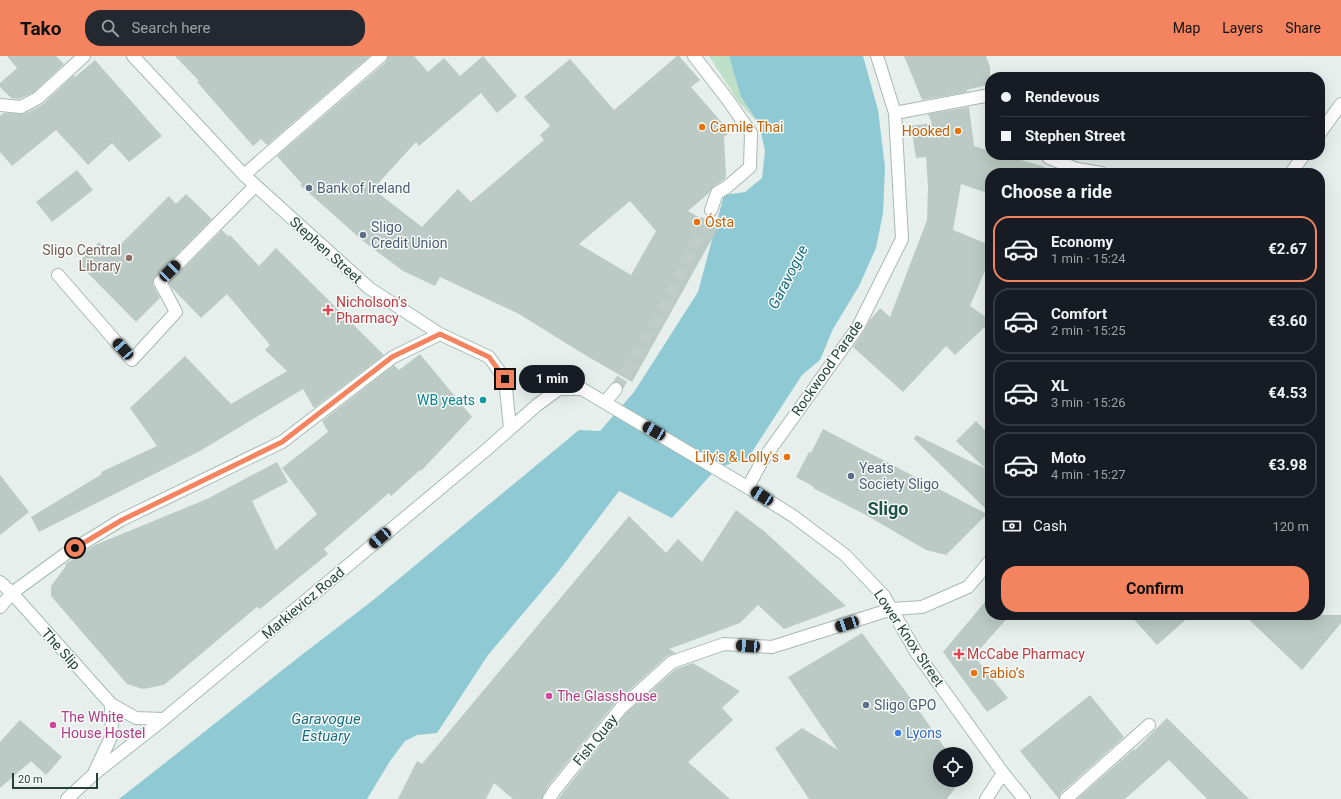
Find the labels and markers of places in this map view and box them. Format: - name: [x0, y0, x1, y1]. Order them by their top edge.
- place label: Camile Thai: [710, 119, 784, 135]
- marker: Camile Thai: [697, 122, 707, 132]
- place label: Hooked: [902, 123, 950, 139]
- marker: Hooked: [953, 126, 963, 136]
- place label: Bank of Ireland: [317, 180, 410, 196]
- marker: Bank of Ireland: [304, 183, 314, 193]
- place label: Ósta: [705, 213, 734, 230]
- marker: Ósta: [692, 217, 702, 227]
- place label: Sligo Credit Union: [371, 219, 447, 251]
- marker: Sligo Credit Union: [358, 230, 368, 240]
- place label: Sligo Central Library: [42, 242, 121, 274]
- marker: Sligo Central Library: [124, 253, 134, 263]
- place label: Nicholson's Pharmacy: [336, 294, 407, 326]
- marker: Nicholson's Pharmacy: [323, 305, 333, 315]
- place label: WB yeats: [417, 392, 475, 408]
- marker: WB yeats: [478, 395, 488, 405]
- place label: Lily's & Lolly's: [695, 449, 779, 465]
- marker: Lily's & Lolly's: [782, 452, 792, 462]
- place label: Yeats Society Sligo: [859, 460, 939, 492]
- marker: Yeats Society Sligo: [846, 471, 856, 481]
- place label: McCabe Pharmacy: [967, 646, 1085, 662]
- marker: McCabe Pharmacy: [954, 649, 964, 659]
- place label: Fabio’s: [982, 665, 1025, 681]
- marker: Fabio’s: [969, 668, 979, 678]
- place label: The Glasshouse: [557, 688, 657, 704]
- marker: The Glasshouse: [544, 691, 554, 701]
- place label: Sligo GPO: [874, 697, 936, 713]
- marker: Sligo GPO: [861, 700, 871, 710]
- place label: The White House Hostel: [61, 709, 145, 741]
- marker: The White House Hostel: [48, 720, 58, 730]
- place label: Lyons: [906, 725, 942, 741]
- marker: Lyons: [893, 728, 903, 738]

